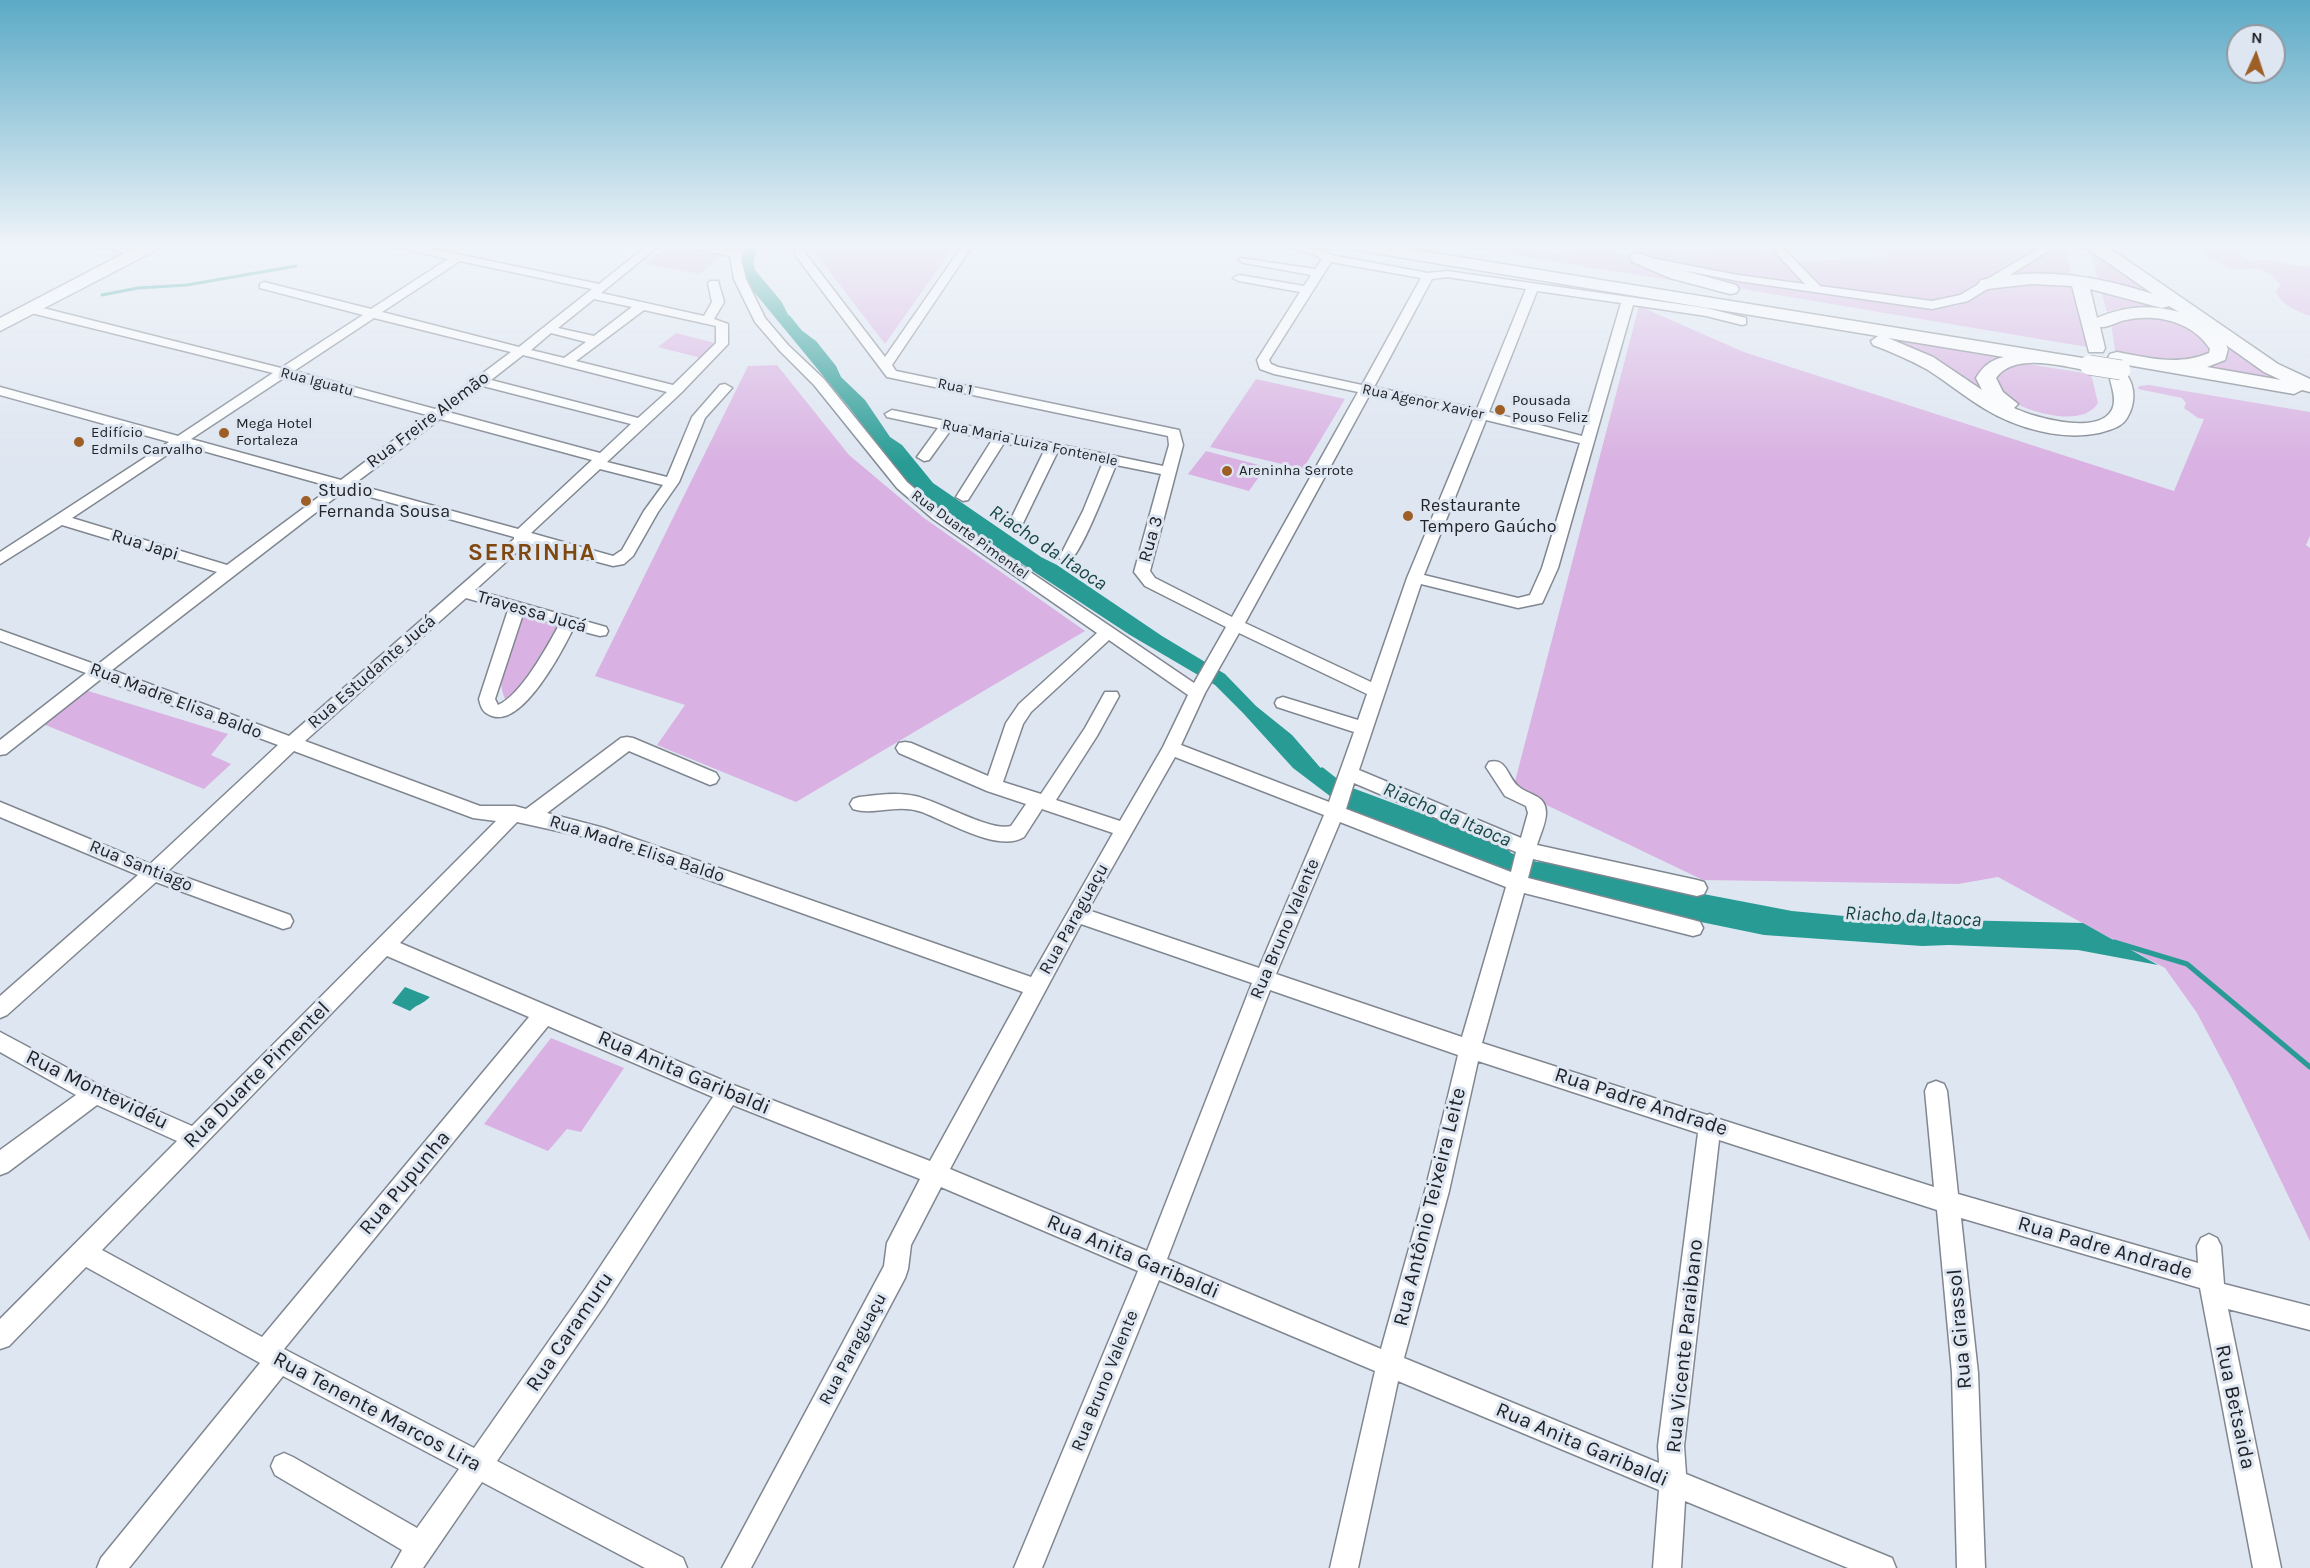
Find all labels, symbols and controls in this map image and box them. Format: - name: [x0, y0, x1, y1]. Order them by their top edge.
- north arrow: [2226, 24, 2286, 84]
- text: N: [2251, 28, 2263, 47]
- street label: Rua Iguatu: [279, 364, 355, 400]
- street label: Rua Freire Alemão: [362, 367, 494, 473]
- street label: Rua 1: [936, 375, 974, 399]
- street label: Rua Agenor Xavier: [1360, 380, 1486, 424]
- place label: Pousada Pouso Feliz: [1512, 392, 1588, 427]
- marker: Pousada Pouso Feliz: [1493, 403, 1507, 417]
- place label: Mega Hotel Fortaleza: [236, 415, 312, 450]
- street label: Rua Maria Luiza Fontenele: [941, 416, 1119, 470]
- place label: Edifício Edmils Carvalho: [91, 424, 203, 459]
- marker: Mega Hotel Fortaleza: [217, 426, 231, 440]
- marker: Edifício Edmils Carvalho: [72, 435, 86, 449]
- place label: Areninha Serrote: [1239, 462, 1353, 480]
- marker: Areninha Serrote: [1220, 464, 1234, 478]
- place label: Studio Fernanda Sousa: [318, 480, 450, 522]
- street label: Rua Duarte Pimentel: [908, 486, 1032, 584]
- marker: Studio Fernanda Sousa: [299, 494, 313, 508]
- place label: Restaurante Tempero Gaúcho: [1420, 495, 1557, 538]
- water label: Riacho da Itaoca: [985, 500, 1111, 596]
- marker: Restaurante Tempero Gaúcho: [1401, 509, 1415, 523]
- street label: Rua 3: [1134, 514, 1168, 564]
- street label: Rua Japi: [109, 525, 181, 565]
- district label: SERRINHA: [468, 539, 596, 567]
- street label: Travessa Jucá: [475, 586, 589, 638]
- street label: Rua Estudante Jucá: [304, 611, 440, 733]
- street label: Rua Madre Elisa Baldo: [87, 658, 265, 744]
- water label: Riacho da Itaoca: [1379, 777, 1515, 853]
- street label: Rua Madre Elisa Baldo: [547, 810, 727, 888]
- street label: Rua Santiago: [86, 835, 196, 897]
- street label: Rua Bruno Valente: [1246, 856, 1324, 1002]
- street label: Rua Paraguaçu: [1035, 860, 1113, 978]
- water label: Riacho da Itaoca: [1844, 901, 1982, 933]
- street label: Rua Duarte Pimentel: [178, 996, 336, 1154]
- street label: Rua Anita Garibaldi: [594, 1025, 774, 1121]
- street label: Rua Montevidéu: [22, 1045, 172, 1135]
- street label: Rua Padre Andrade: [1551, 1062, 1731, 1142]
- street label: Rua Antônio Teixeira Leite: [1388, 1085, 1472, 1329]
- street label: Rua Pupunha: [354, 1126, 456, 1240]
- street label: Rua Anita Garibaldi: [1043, 1209, 1223, 1305]
- street label: Rua Padre Andrade: [2015, 1211, 2195, 1285]
- street label: Rua Vicente Paraibano: [1661, 1238, 1709, 1454]
- street label: Rua Caramuru: [521, 1268, 619, 1396]
- street label: Rua Girassol: [1942, 1268, 1978, 1390]
- street label: Rua Paraguaçu: [814, 1289, 892, 1409]
- street label: Rua Bruno Valente: [1067, 1307, 1143, 1455]
- street label: Rua Betsaida: [2210, 1342, 2260, 1472]
- street label: Rua Tenente Marcos Lira: [269, 1346, 485, 1478]
- street label: Rua Anita Garibaldi: [1492, 1397, 1672, 1493]

